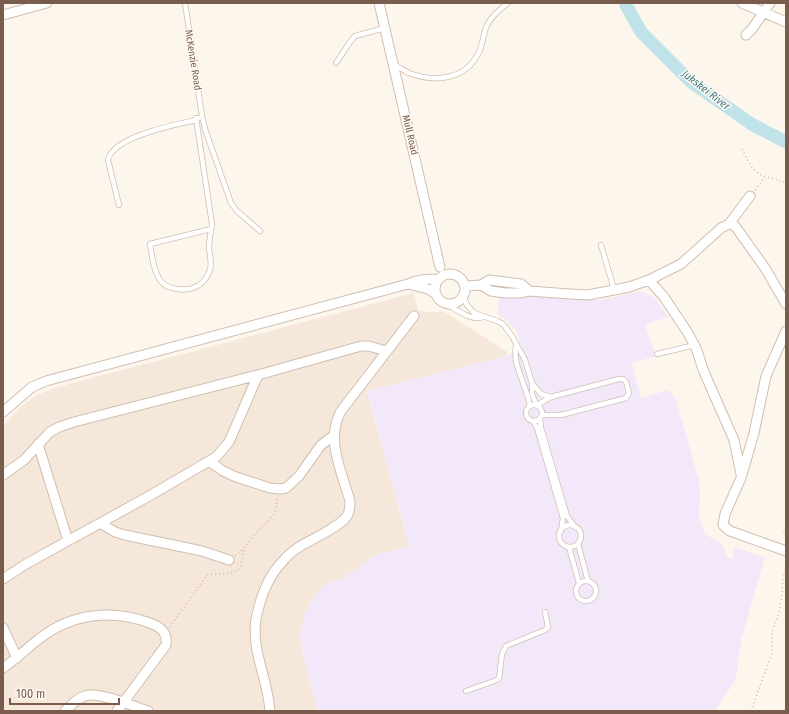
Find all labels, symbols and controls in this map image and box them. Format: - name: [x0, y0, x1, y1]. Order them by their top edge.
- street label: McKenzie Road: [182, 29, 204, 91]
- water label: Jukskei River: [679, 67, 734, 114]
- street label: Mull Road: [400, 114, 420, 156]
- scale bar: [10, 680, 119, 706]
- text: 100 m: [16, 687, 45, 701]

